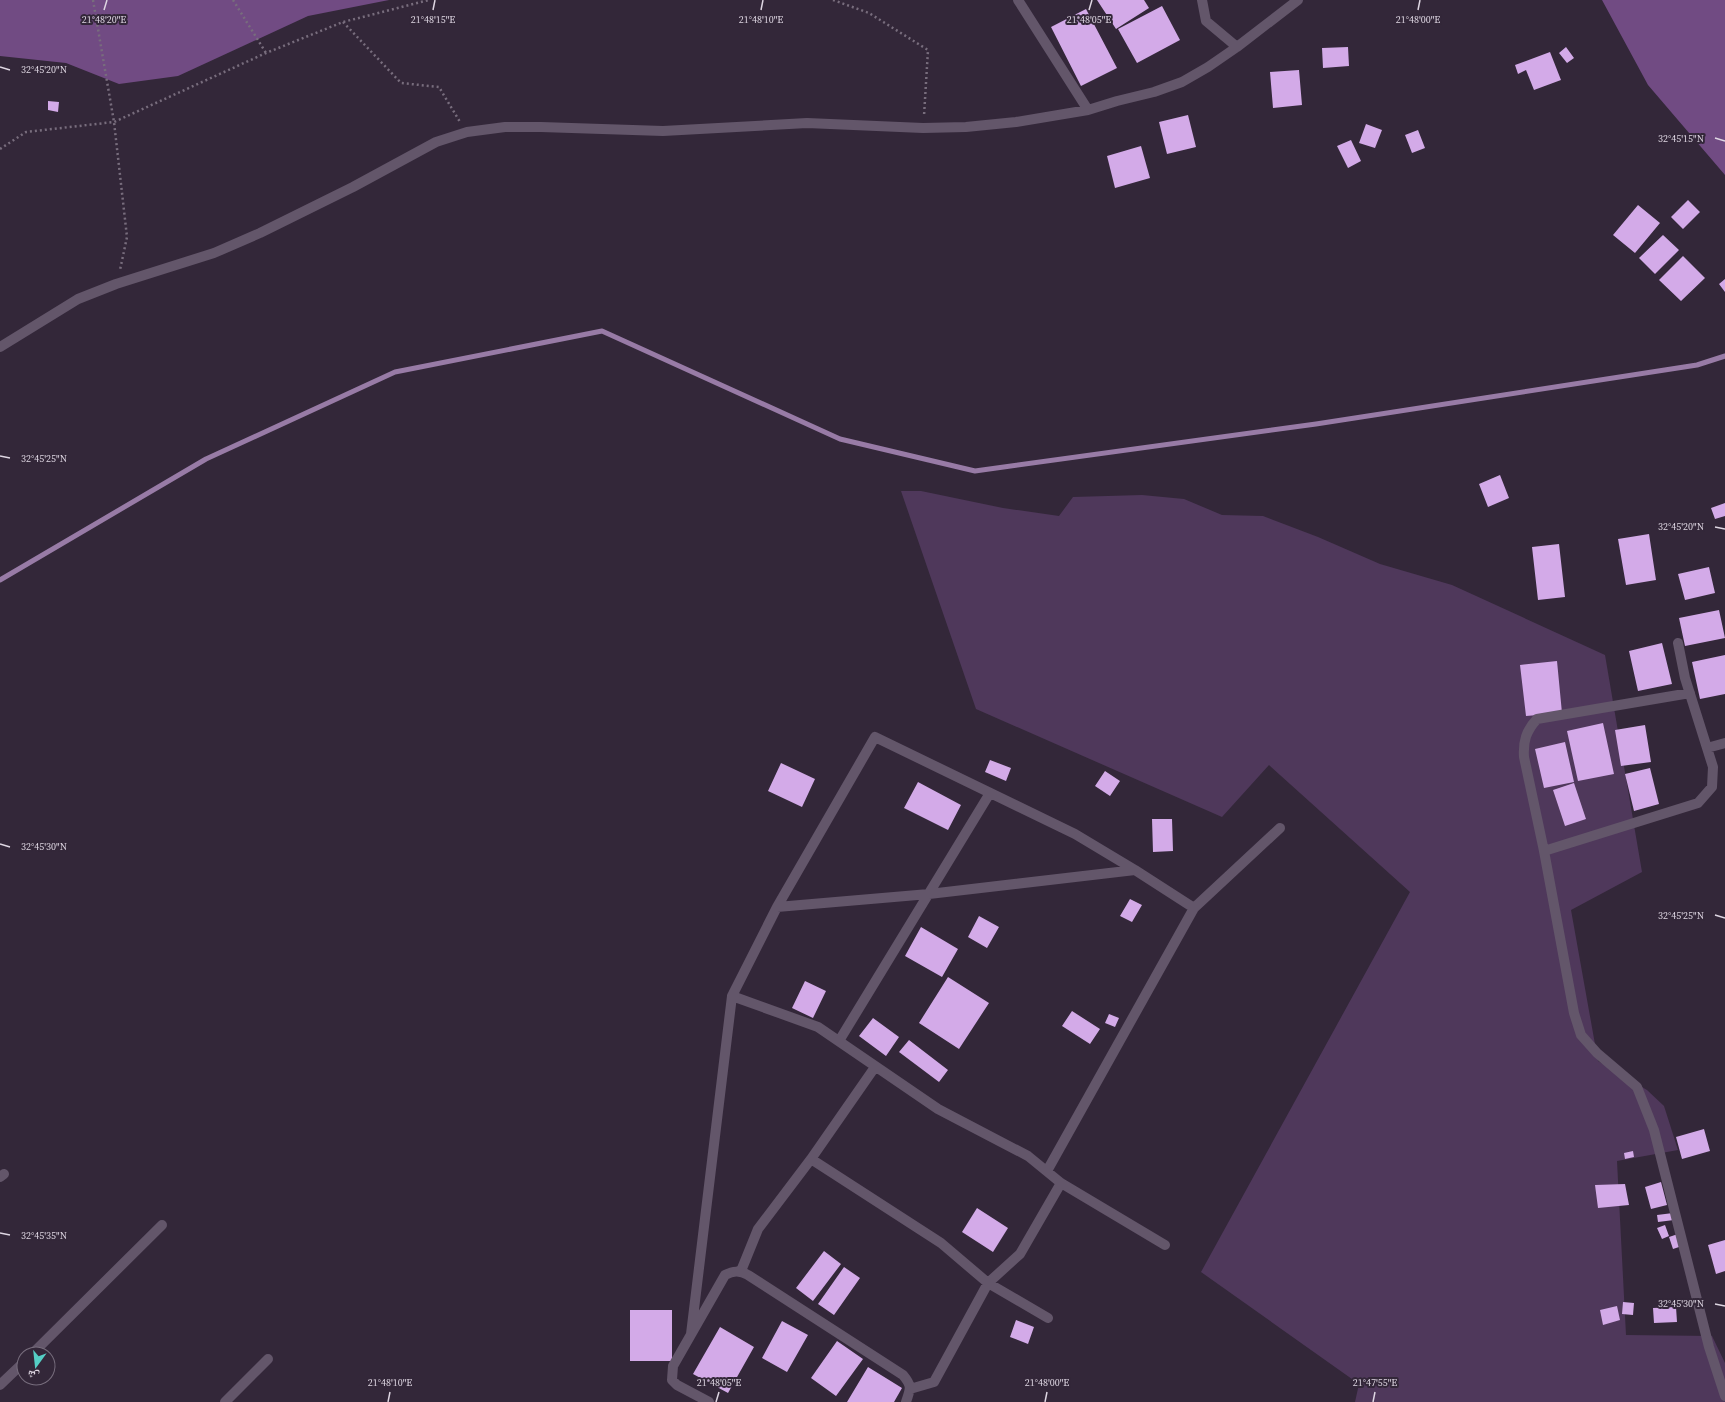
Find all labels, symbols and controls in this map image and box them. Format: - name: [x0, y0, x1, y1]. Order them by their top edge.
- text: 21°48'20"E: [82, 13, 126, 26]
- text: 21°48'15"E: [411, 13, 455, 26]
- text: 21°48'10"E: [739, 13, 783, 26]
- text: 21°48'05"E: [1067, 13, 1111, 26]
- text: 21°48'00"E: [1396, 13, 1440, 26]
- text: 32°45'20"N: [21, 63, 67, 76]
- text: 32°45'15"N: [1658, 132, 1704, 145]
- text: 32°45'25"N: [21, 452, 67, 465]
- text: 32°45'20"N: [1658, 520, 1704, 533]
- text: 32°45'30"N: [21, 840, 67, 853]
- text: 32°45'25"N: [1658, 909, 1704, 922]
- text: 32°45'35"N: [21, 1229, 67, 1242]
- text: 32°45'30"N: [1658, 1297, 1704, 1310]
- north arrow: [16, 1346, 56, 1386]
- text: ش: [26, 1366, 41, 1384]
- text: 21°48'10"E: [368, 1376, 412, 1389]
- text: 21°48'05"E: [697, 1376, 741, 1389]
- text: 21°48'00"E: [1025, 1376, 1069, 1389]
- text: 21°47'55"E: [1353, 1376, 1397, 1389]

